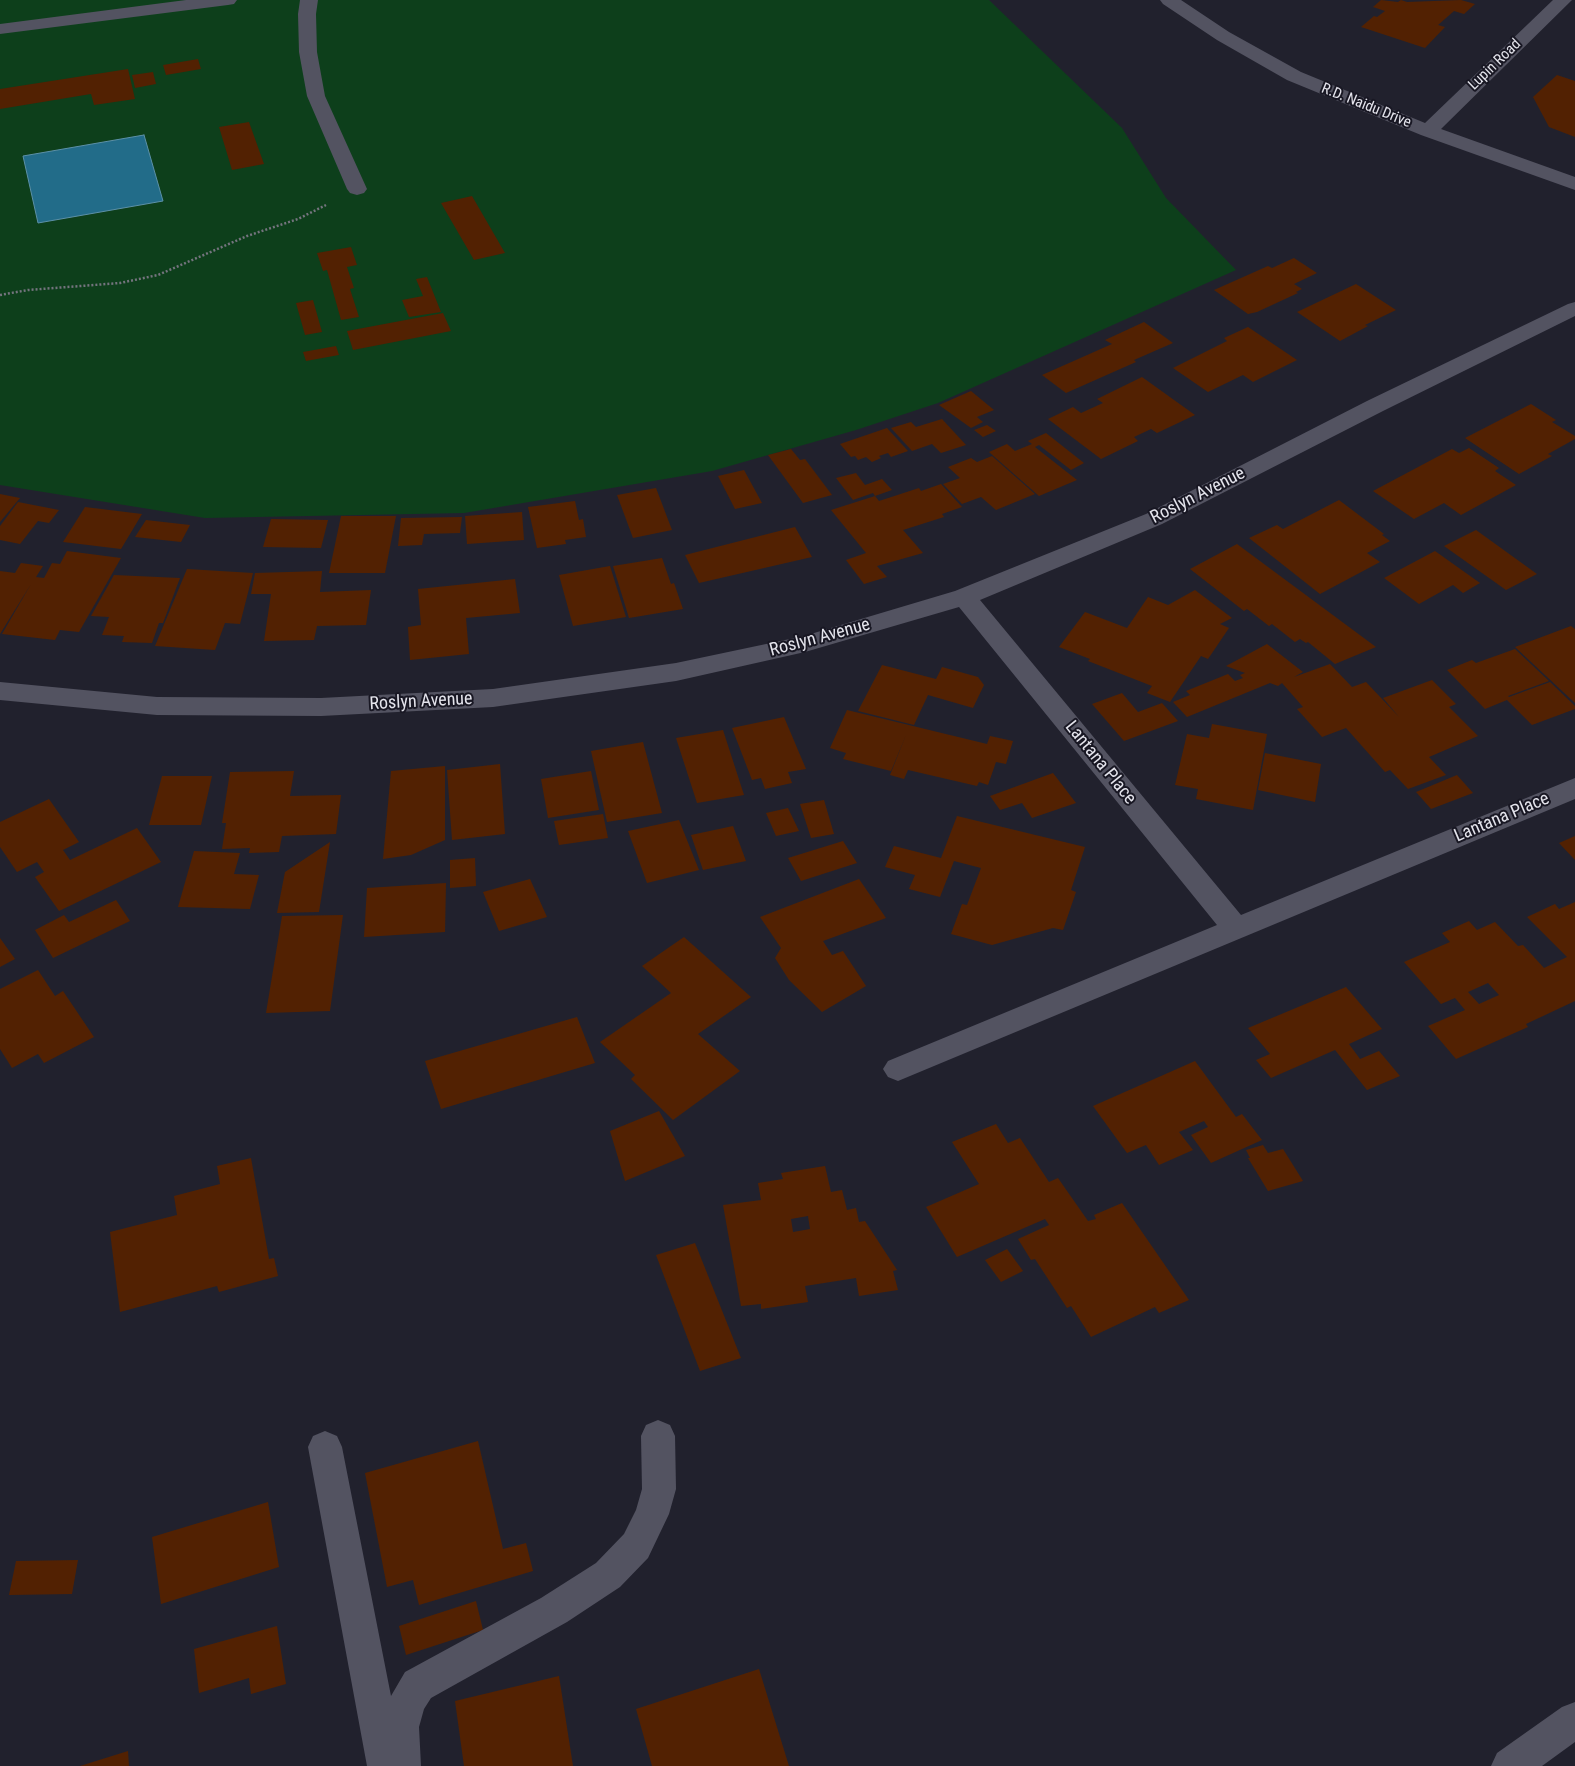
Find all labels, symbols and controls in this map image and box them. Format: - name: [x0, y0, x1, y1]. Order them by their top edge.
- street label: Lupin Road: [1465, 36, 1525, 94]
- street label: R.D. Naidu Drive: [1319, 80, 1413, 132]
- street label: Roslyn Avenue: [1147, 463, 1249, 529]
- street label: Roslyn Avenue: [767, 614, 873, 662]
- street label: Roslyn Avenue: [369, 689, 473, 715]
- street label: Lantana Place: [1060, 717, 1140, 809]
- street label: Lantana Place: [1451, 788, 1553, 848]

